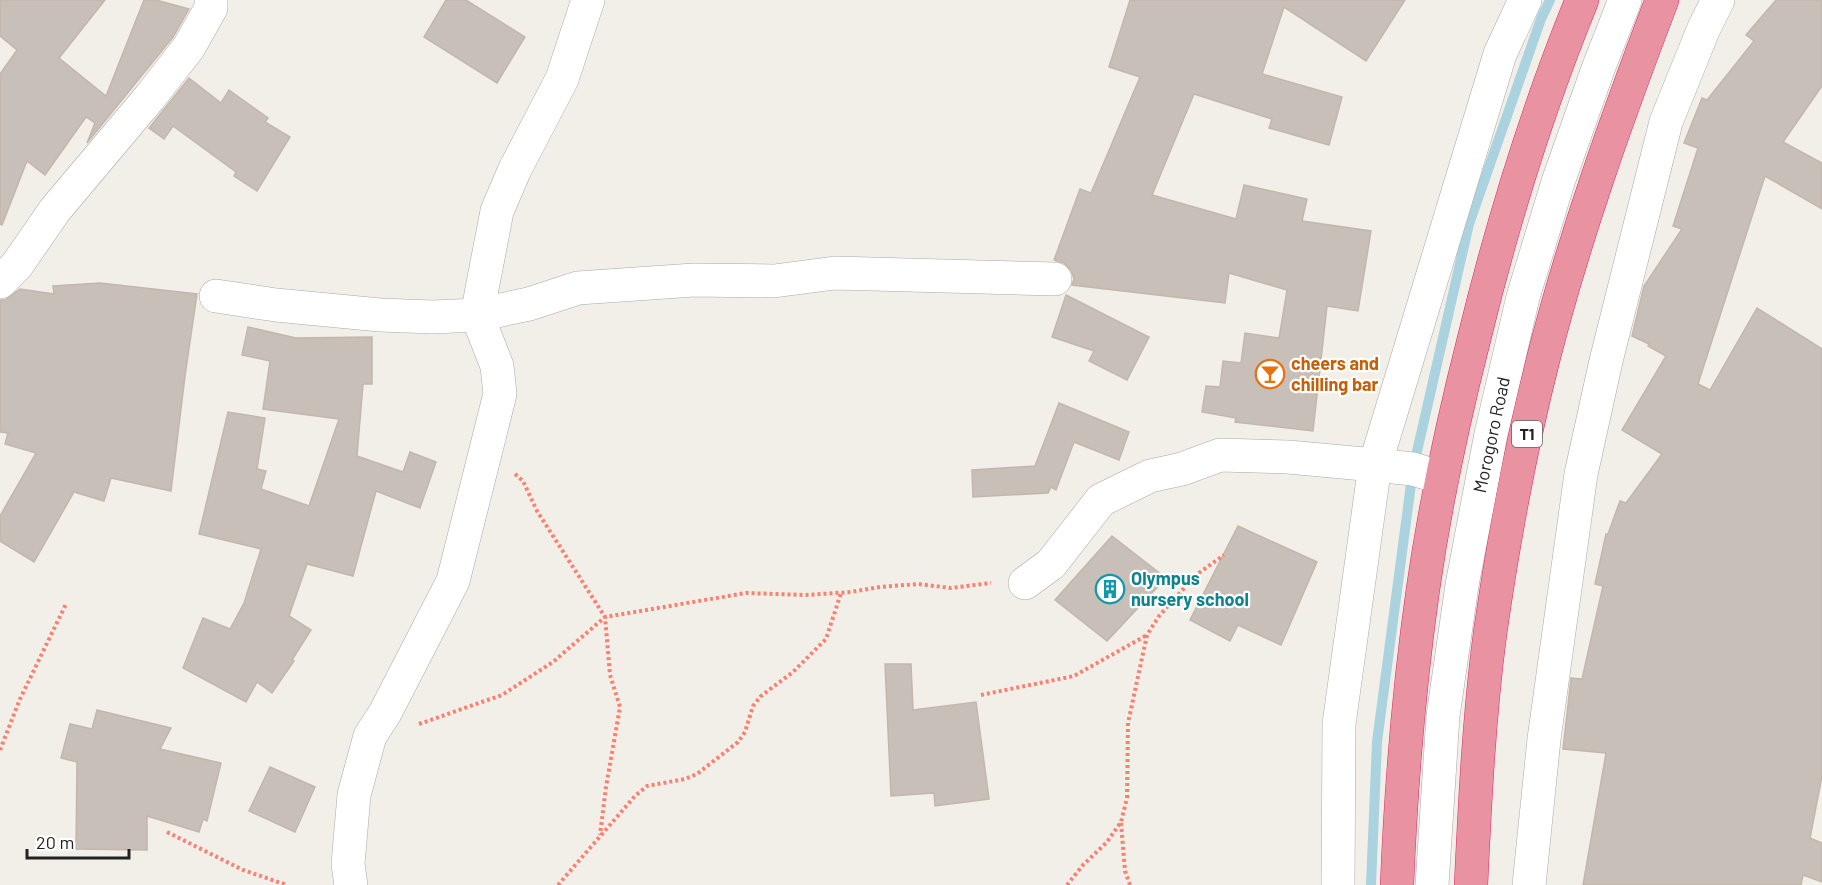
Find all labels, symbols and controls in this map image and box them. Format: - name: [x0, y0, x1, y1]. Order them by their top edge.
- place label: cheers and chilling bar: [1291, 352, 1379, 395]
- bar icon: cheers and chilling bar: [1254, 358, 1286, 390]
- street label: Morogoro Road: [1468, 375, 1514, 495]
- road number: T1: [1512, 421, 1542, 447]
- place label: Olympus nursery school: [1131, 567, 1249, 610]
- building icon: Olympus nursery school: [1094, 573, 1126, 605]
- scale bar: [27, 822, 129, 860]
- text: 20 m: [36, 831, 74, 853]

